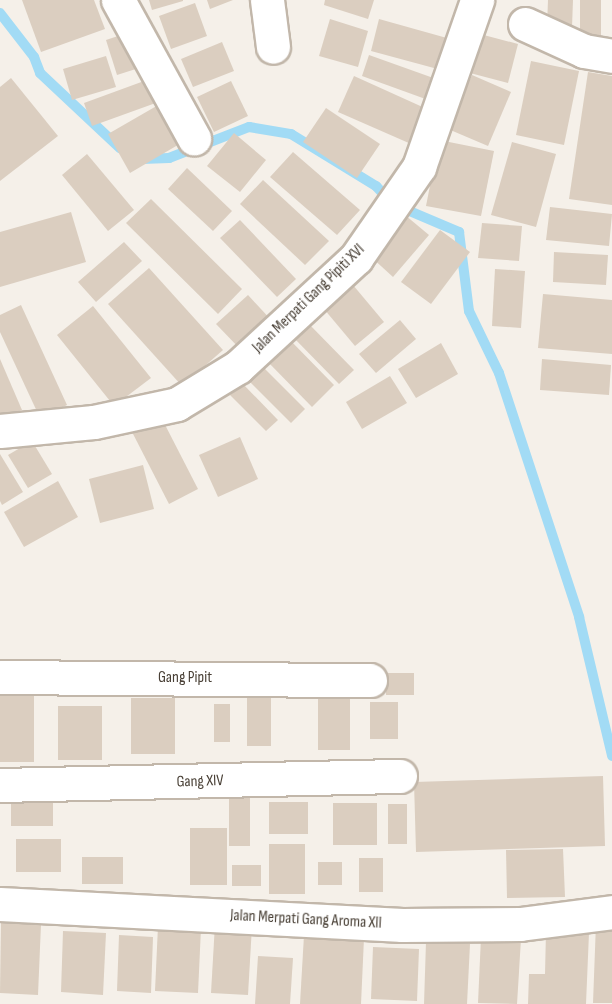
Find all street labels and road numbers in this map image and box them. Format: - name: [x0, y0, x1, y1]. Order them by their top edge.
- street label: Jalan Merpati Gang Pipiti XVI: [249, 241, 369, 357]
- street label: Gang Pipit: [158, 668, 212, 688]
- street label: Gang XIV: [176, 772, 224, 792]
- street label: Jalan Merpati Gang Aroma XII: [230, 906, 382, 934]

